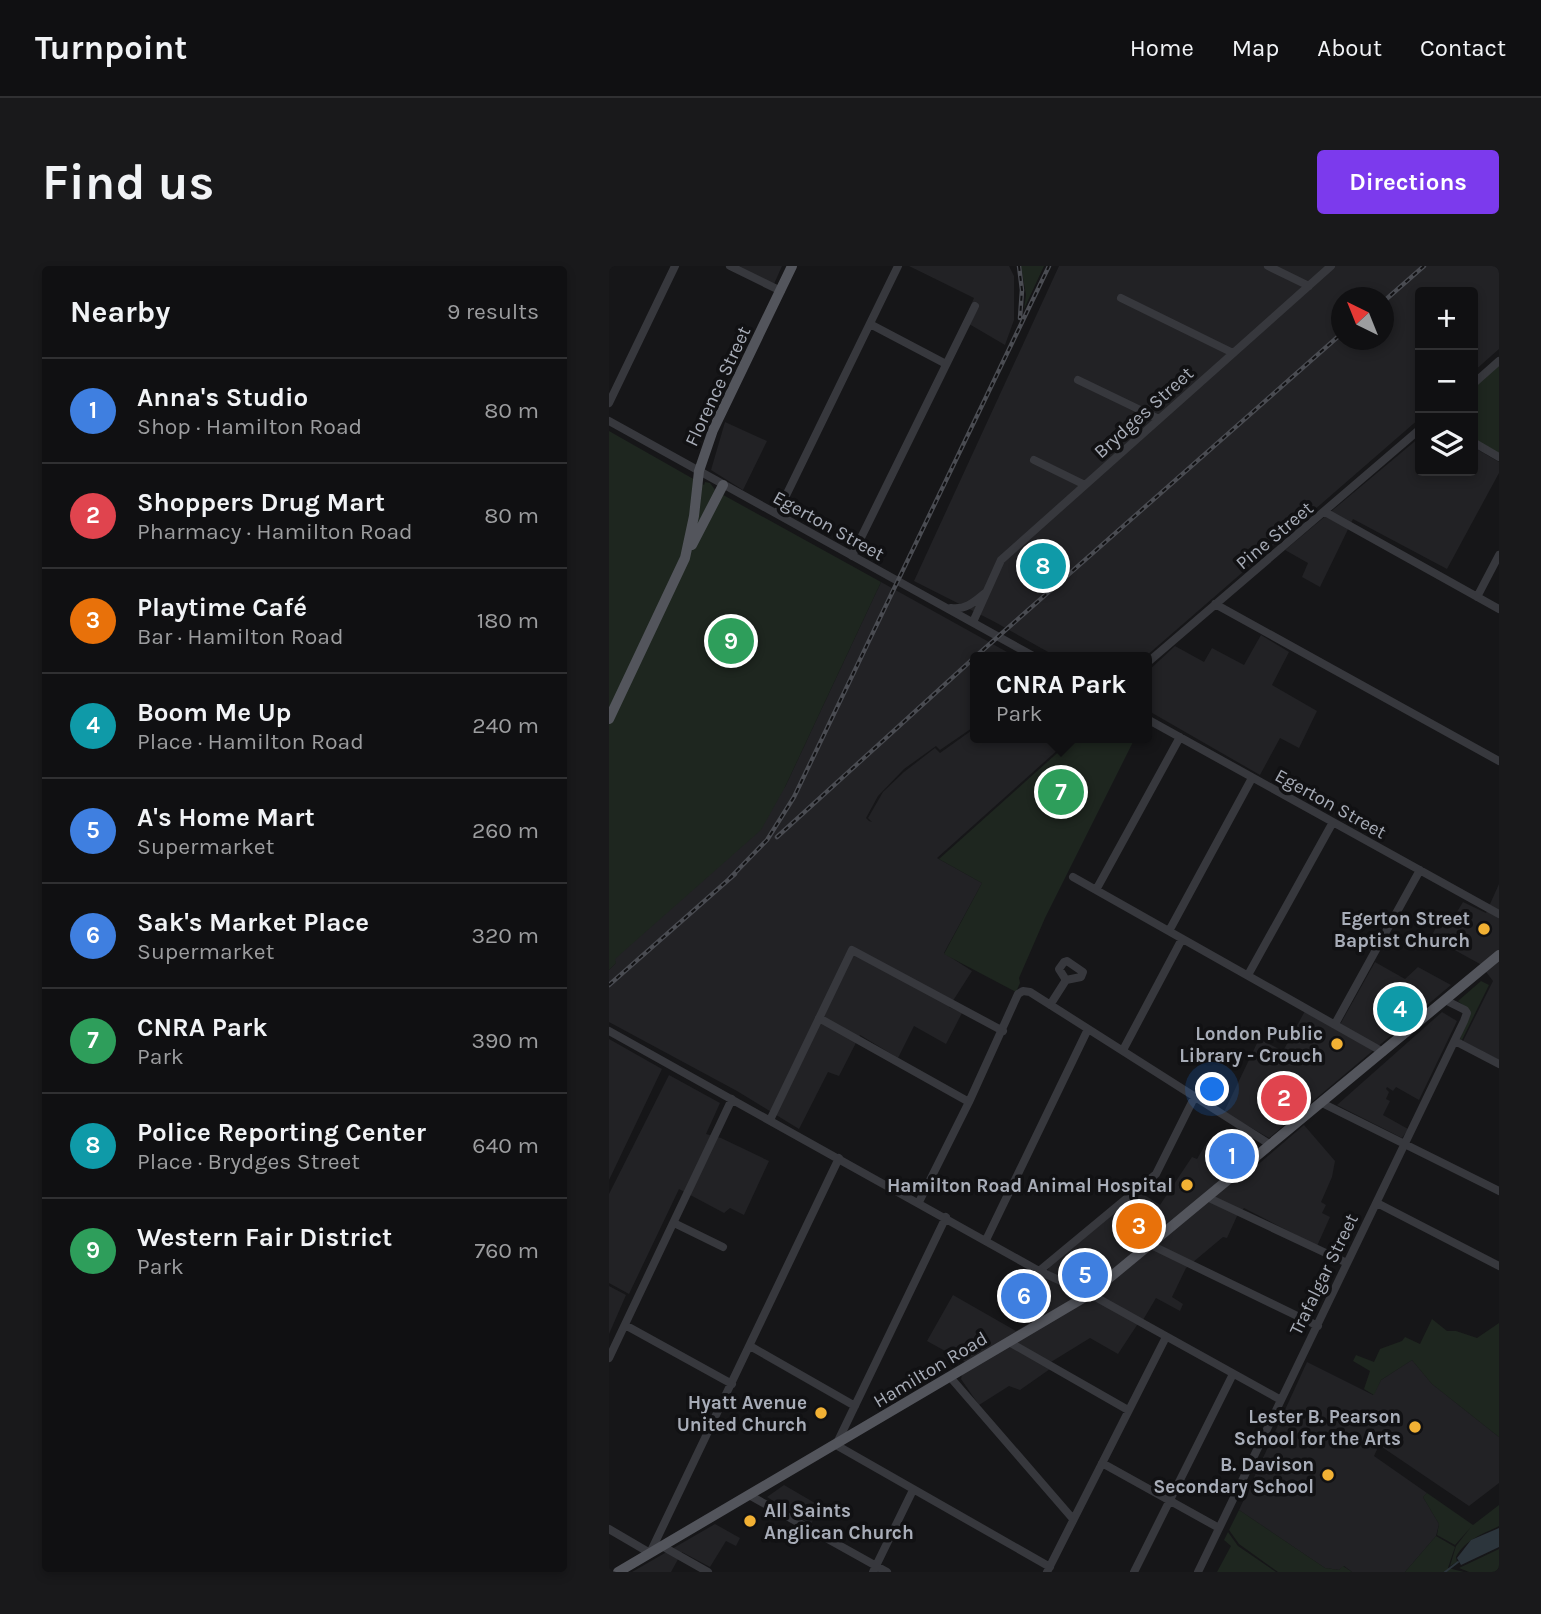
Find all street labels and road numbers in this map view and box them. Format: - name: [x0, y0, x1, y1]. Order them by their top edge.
- street label: Florence Street: [680, 323, 755, 450]
- street label: Brydges Street: [1090, 362, 1198, 463]
- street label: Egerton Street: [769, 486, 888, 565]
- street label: Pine Street: [1232, 497, 1318, 574]
- street label: Egerton Street: [1271, 764, 1390, 843]
- street label: Trafalgar Street: [1285, 1210, 1363, 1339]
- street label: Hamilton Road: [869, 1327, 992, 1413]

